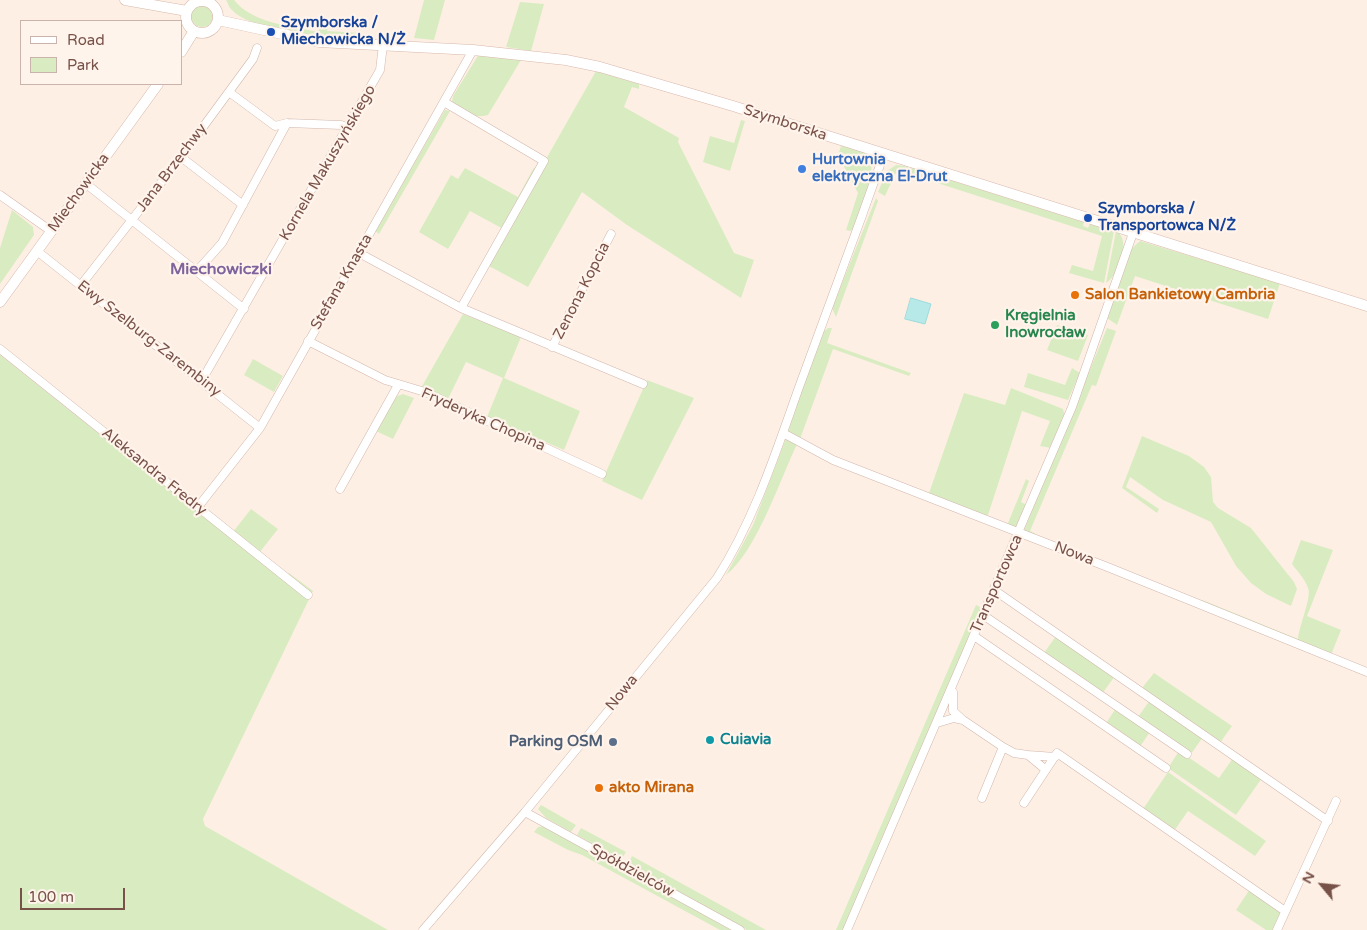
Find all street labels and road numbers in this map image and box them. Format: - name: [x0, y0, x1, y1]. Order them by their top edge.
- street label: Kornela Makuszyńskiego: [276, 82, 380, 244]
- street label: Szymborska: [741, 101, 829, 145]
- street label: Jana Brzechwy: [133, 120, 211, 216]
- street label: Miechowicka: [44, 150, 114, 236]
- street label: Stefana Knasta: [307, 231, 377, 333]
- street label: Zenona Kopcia: [550, 239, 614, 343]
- street label: Ewy Szelburg-Zarembiny: [73, 277, 225, 401]
- street label: Fryderyka Chopina: [418, 385, 548, 455]
- street label: Aleksandra Fredry: [98, 424, 210, 520]
- street label: Transportowca: [967, 532, 1027, 636]
- street label: Nowa: [1052, 538, 1096, 570]
- street label: Nowa: [602, 671, 642, 715]
- street label: Spółdzielców: [587, 841, 677, 901]

